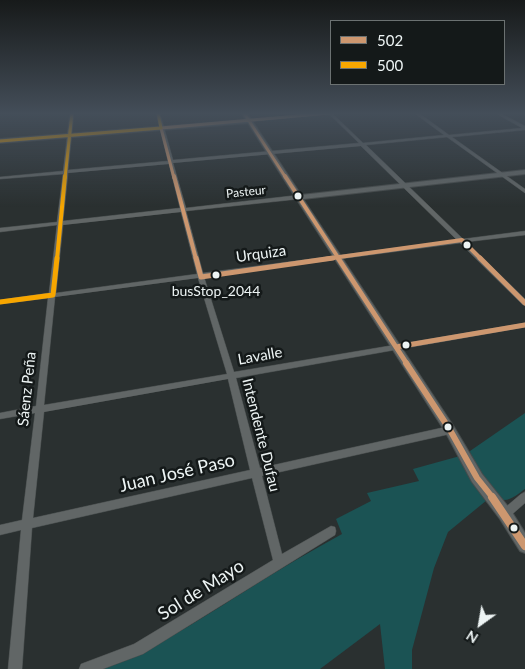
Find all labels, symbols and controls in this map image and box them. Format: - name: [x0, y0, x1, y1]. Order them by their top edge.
- legend: [330, 20, 505, 85]
- text: 502: [377, 31, 403, 49]
- text: 500: [377, 56, 403, 74]
- street label: Pasteur: [225, 183, 267, 201]
- unlabelled marker: [293, 191, 303, 201]
- unlabelled marker: [462, 240, 472, 250]
- street label: Urquiza: [235, 242, 287, 266]
- marker: busStop_2044: [211, 270, 221, 280]
- place label: busStop_2044: [172, 283, 260, 299]
- unlabelled marker: [401, 340, 411, 350]
- street label: Lavalle: [236, 343, 284, 369]
- street label: Sáenz Peña: [14, 351, 40, 427]
- street label: Intendente Dufau: [238, 376, 284, 494]
- unlabelled marker: [443, 422, 453, 432]
- street label: Juan José Paso: [117, 449, 237, 497]
- unlabelled marker: [509, 523, 519, 533]
- street label: Sol de Mayo: [154, 555, 248, 625]
- north arrow: [455, 599, 505, 649]
- text: N: [463, 627, 481, 647]

